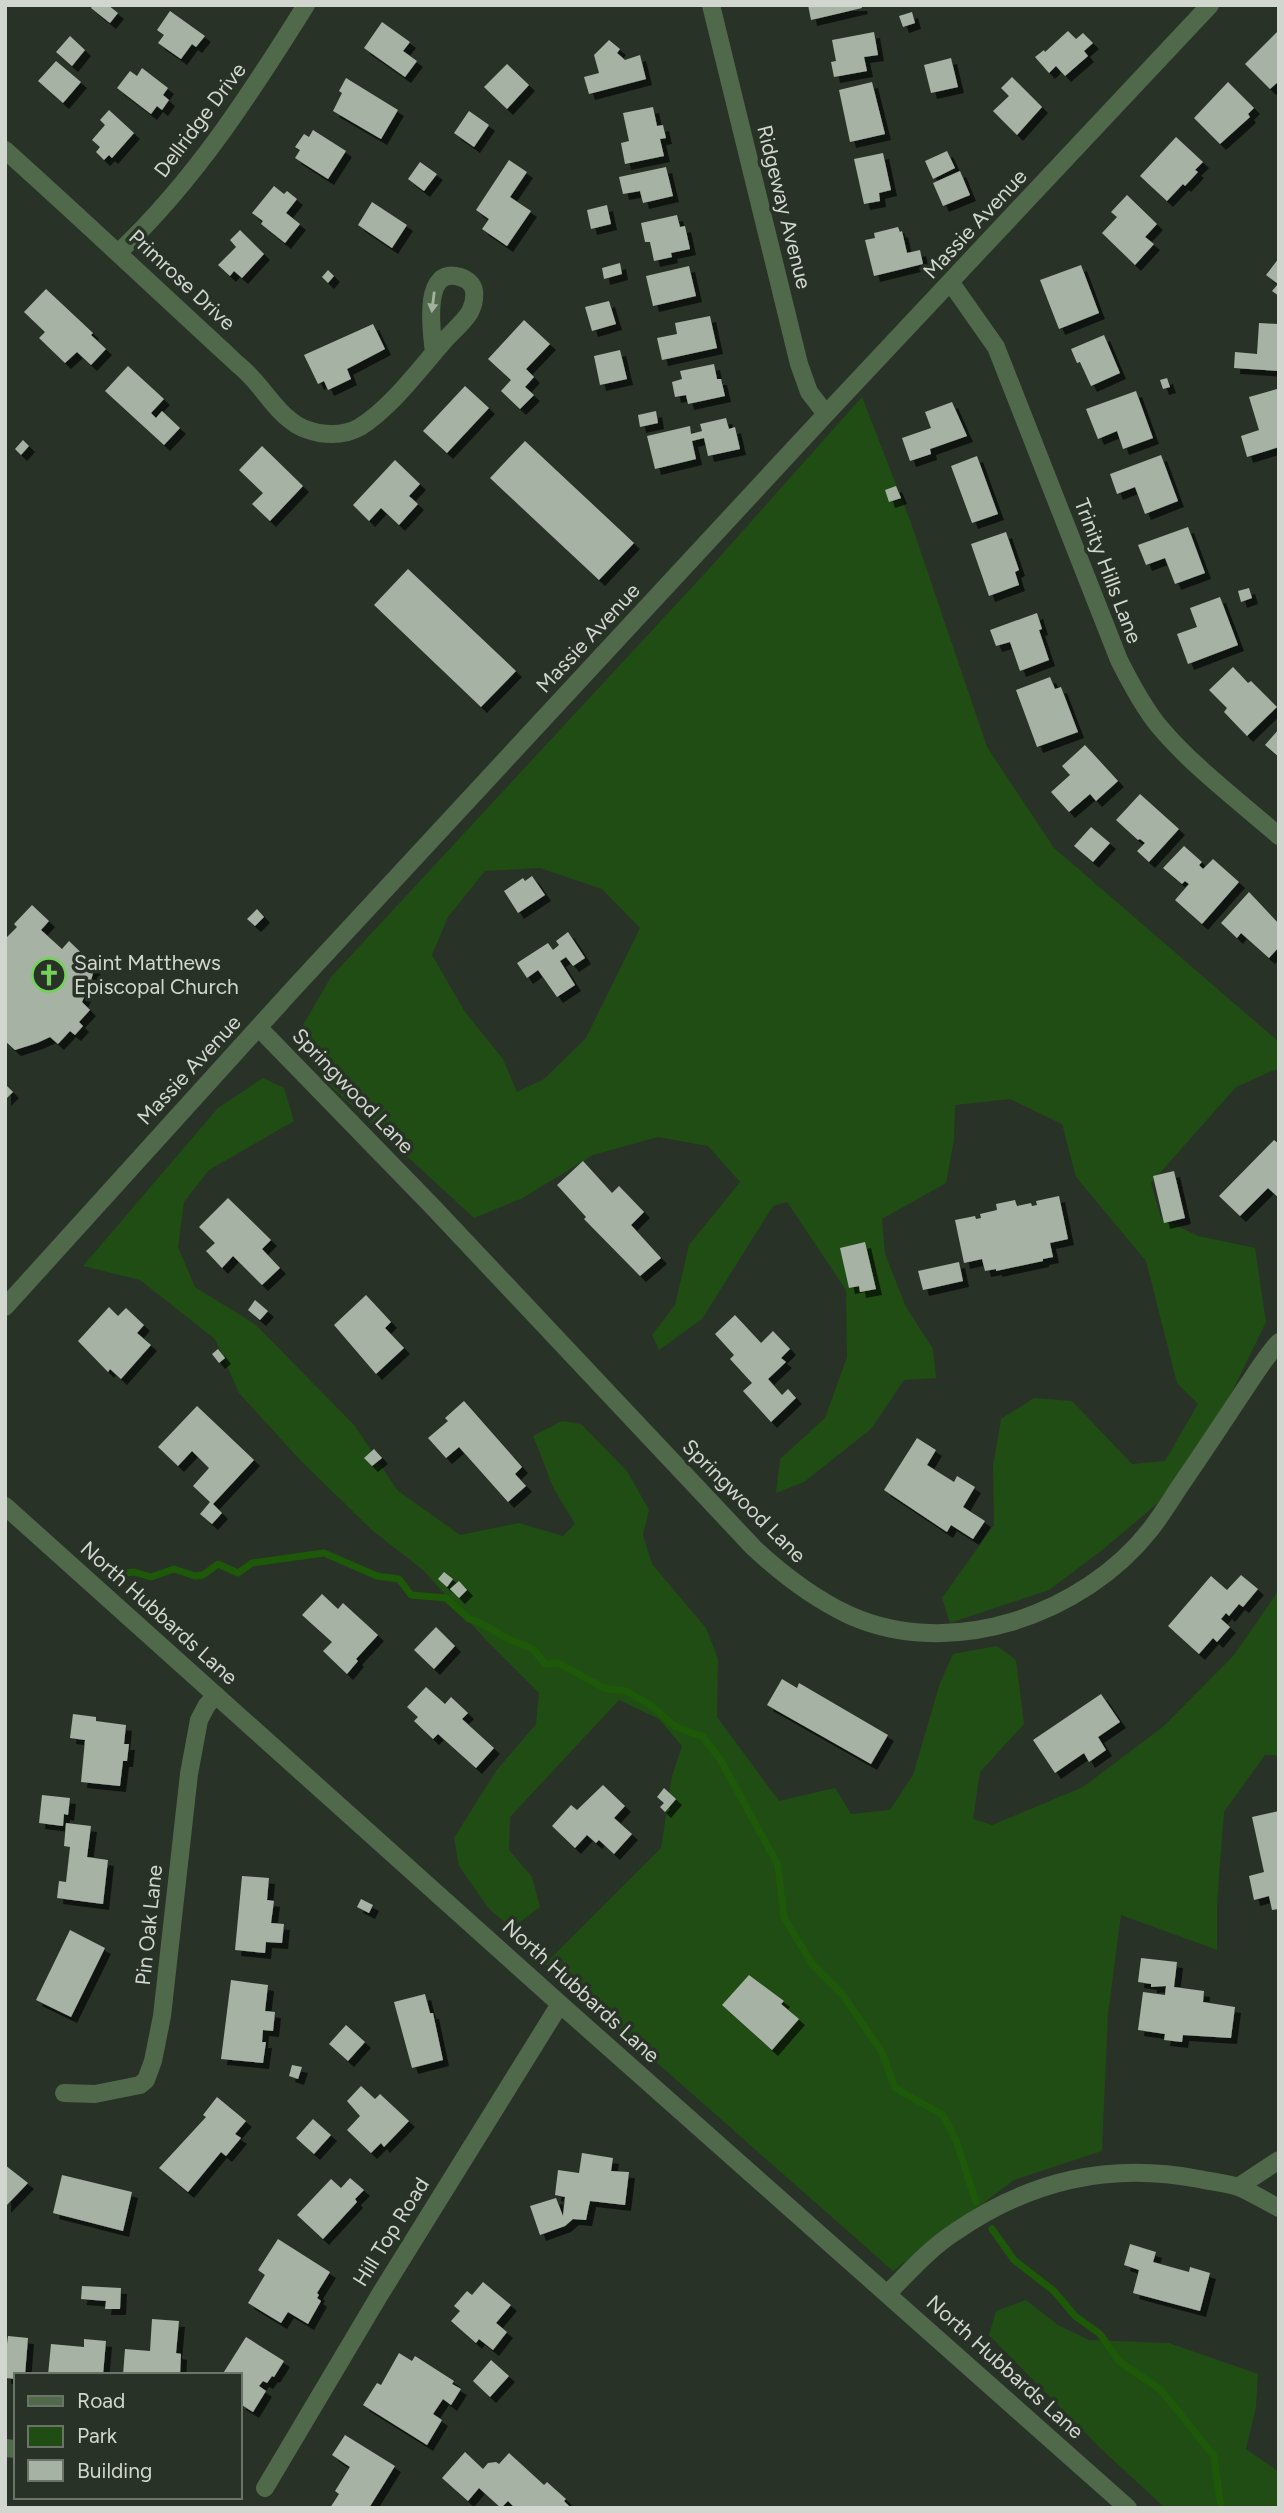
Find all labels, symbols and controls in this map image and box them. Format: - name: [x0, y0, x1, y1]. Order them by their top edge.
- street label: Dellridge Drive: [148, 57, 251, 182]
- street label: Ridgeway Avenue: [752, 122, 817, 291]
- street label: Massie Avenue: [918, 164, 1032, 284]
- street label: Primrose Drive: [124, 224, 241, 335]
- one-way arrow: [427, 291, 438, 313]
- street label: Trinity Hills Lane: [1069, 495, 1148, 647]
- street label: Massie Avenue: [531, 578, 645, 698]
- place label: Saint Matthews Episcopal Church: [74, 950, 239, 999]
- church icon: Saint Matthews Episcopal Church: [30, 956, 68, 994]
- street label: Massie Avenue: [132, 1010, 246, 1130]
- street label: Springwood Lane: [287, 1023, 419, 1158]
- street label: Springwood Lane: [677, 1434, 811, 1568]
- street label: North Hubbards Lane: [76, 1536, 243, 1690]
- street label: Pin Oak Lane: [130, 1863, 167, 1986]
- street label: North Hubbards Lane: [498, 1914, 665, 2068]
- street label: Hill Top Road: [347, 2173, 434, 2291]
- street label: North Hubbards Lane: [922, 2290, 1089, 2444]
- legend: [14, 2373, 242, 2499]
- text: Road: [77, 2388, 125, 2413]
- text: Park: [77, 2423, 118, 2448]
- text: Building: [77, 2458, 152, 2483]

